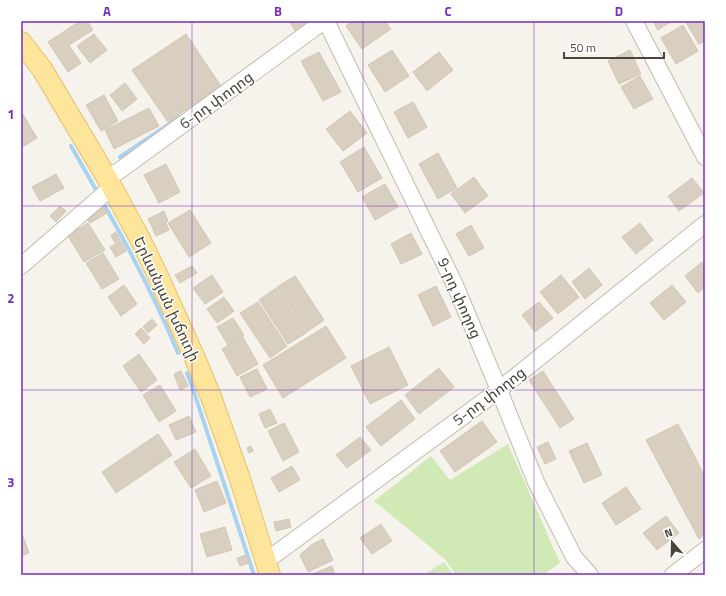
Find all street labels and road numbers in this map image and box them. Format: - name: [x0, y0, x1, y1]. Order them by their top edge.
- street label: 6-րդ փողոց: [174, 65, 258, 135]
- street label: Երևանյան խճուղի: [128, 232, 206, 366]
- street label: 9-րդ փողոց: [432, 254, 488, 342]
- street label: 5-րդ փողոց: [448, 361, 530, 431]

